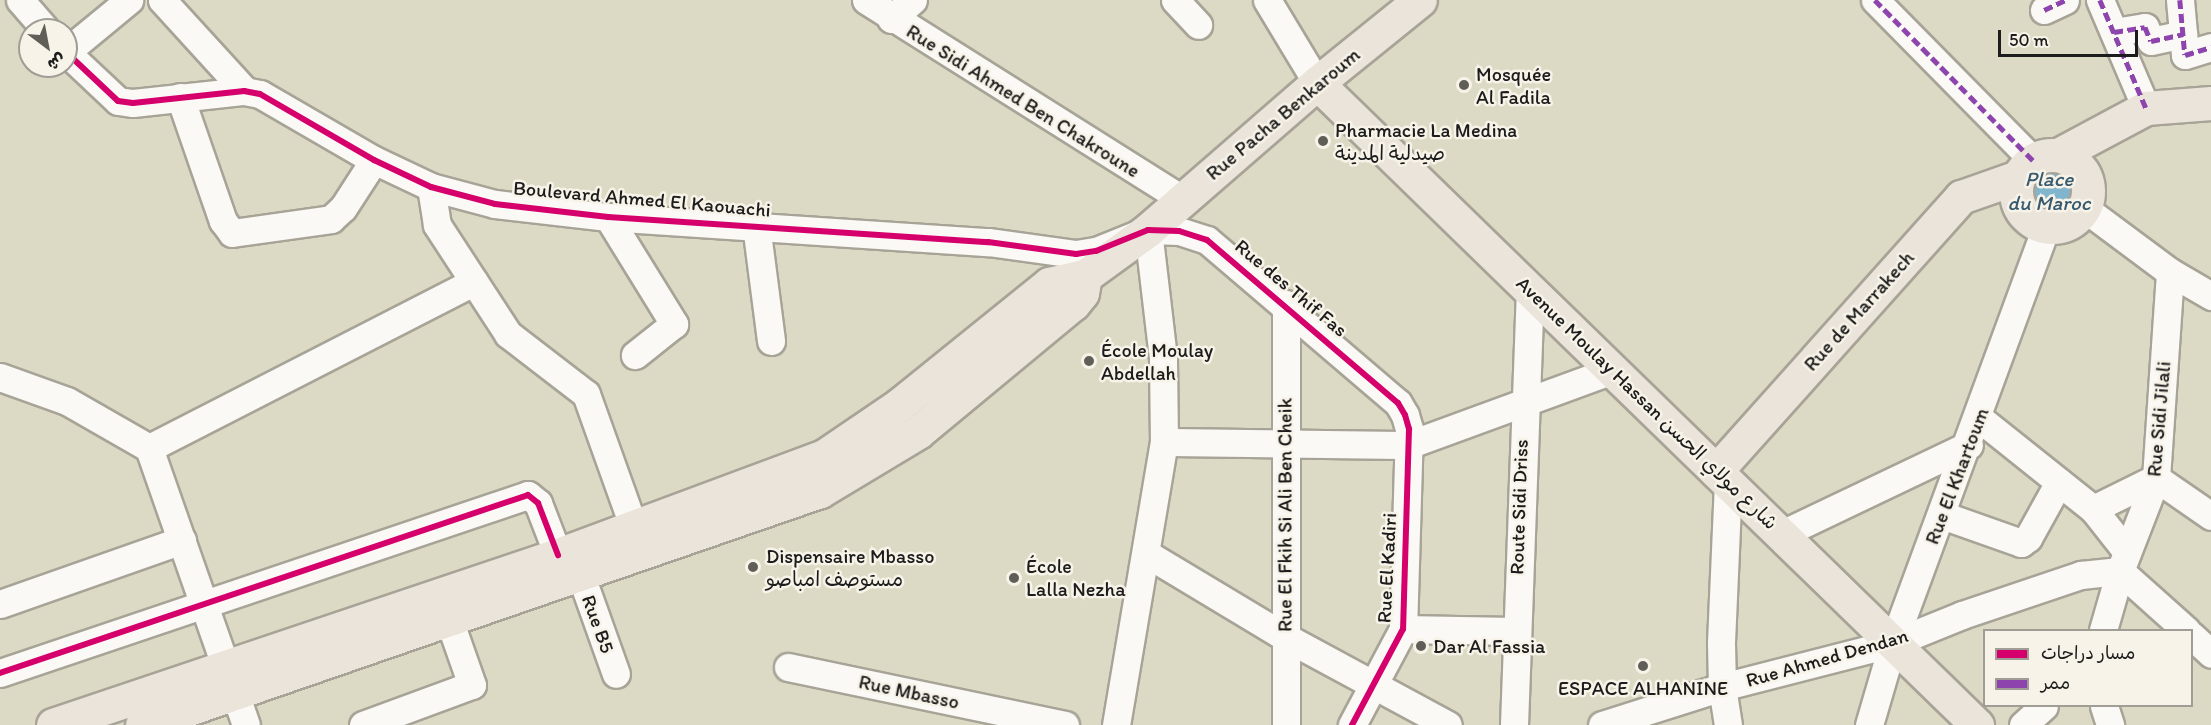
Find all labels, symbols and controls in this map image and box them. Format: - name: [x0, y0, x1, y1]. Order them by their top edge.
- north arrow: [18, 18, 78, 78]
- scale bar: [2001, 18, 2140, 56]
- street label: Rue Sidi Ahmed Ben Chakroune: [902, 19, 1144, 183]
- text: 50 m: [2009, 29, 2049, 51]
- street label: Rue Pacha Benkaroum: [1202, 43, 1364, 185]
- text: ش: [44, 49, 69, 75]
- place label: Mosquée Al Fadila: [1476, 62, 1551, 109]
- marker: Mosquée Al Fadila: [1457, 78, 1471, 92]
- place label: Pharmacie La Medina صيدلية المدينة: [1335, 118, 1518, 165]
- marker: Pharmacie La Medina صيدلية المدينة: [1316, 134, 1330, 148]
- water label: Place du Maroc: [2007, 166, 2091, 216]
- street label: Boulevard Ahmed El Kaouachi: [512, 176, 772, 222]
- street label: Rue des Thif Fas: [1230, 234, 1352, 342]
- street label: Rue de Marrakech: [1799, 246, 1919, 376]
- street label: Avenue Moulay Hassan شارع مولاي الحسن: [1511, 271, 1783, 535]
- place label: École Moulay Abdellah: [1101, 338, 1214, 385]
- marker: École Moulay Abdellah: [1082, 354, 1096, 368]
- street label: Rue Sidi Jilali: [2142, 361, 2176, 477]
- street label: Rue El Fkih Si Ali Ben Cheik: [1273, 398, 1297, 632]
- street label: Rue El Khartoum: [1920, 404, 1994, 548]
- street label: Route Sidi Driss: [1505, 439, 1533, 575]
- street label: Rue El Kadiri: [1372, 512, 1402, 624]
- place label: Dispensaire Mbasso مستوصف امباصو: [766, 544, 934, 591]
- place label: École Lalla Nezha: [1026, 554, 1124, 601]
- marker: Dispensaire Mbasso مستوصف امباصو: [744, 558, 762, 576]
- marker: École Lalla Nezha: [1007, 571, 1021, 585]
- street label: Rue B5: [576, 591, 620, 657]
- street label: Rue Ahmed Dendan: [1743, 623, 1911, 693]
- legend: [1983, 629, 2193, 707]
- place label: Dar Al Fassia: [1433, 634, 1545, 658]
- marker: Dar Al Fassia: [1414, 639, 1428, 653]
- text: مسار دراجات: [2041, 642, 2135, 664]
- marker: ESPACE ALHANINE: [1636, 659, 1650, 673]
- street label: Rue Mbasso: [857, 670, 961, 714]
- text: ممر: [2041, 672, 2070, 694]
- place label: ESPACE ALHANINE: [1558, 676, 1728, 700]

